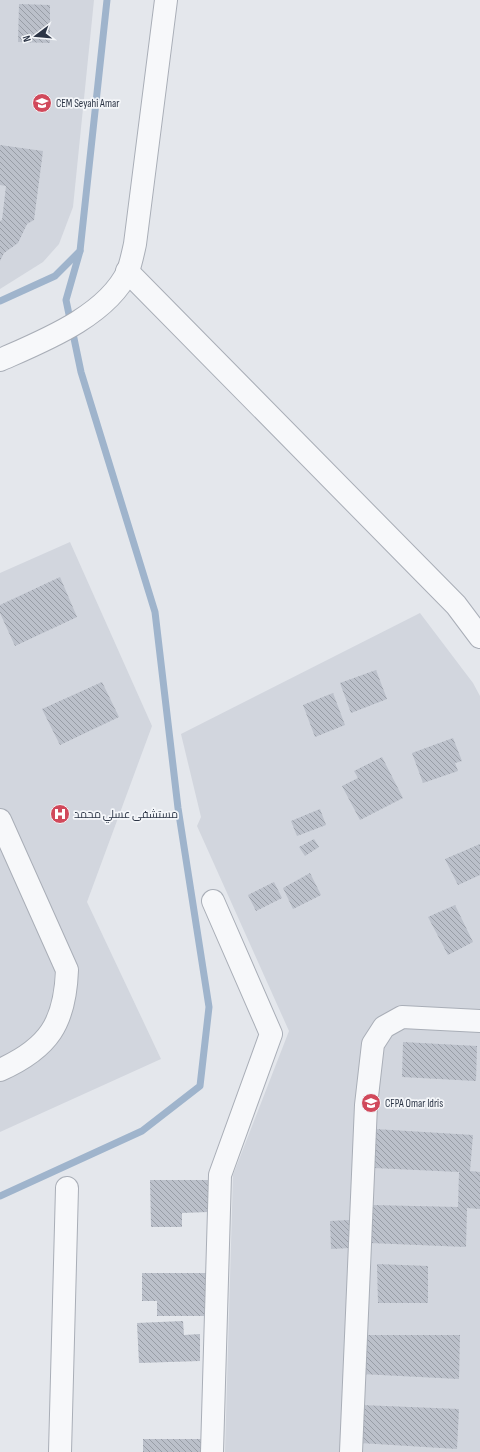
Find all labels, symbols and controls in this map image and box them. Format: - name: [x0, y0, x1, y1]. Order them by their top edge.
- north arrow: [16, 16, 56, 56]
- text: N: [20, 34, 34, 43]
- school or university icon: CEM Seyahi Amar: [31, 92, 53, 114]
- place label: CEM Seyahi Amar: [56, 97, 119, 110]
- hospital icon: مستشفى عسلي محمد: [49, 803, 71, 825]
- place label: مستشفى عسلي محمد: [74, 808, 178, 823]
- school or university icon: CFPA Omar Idris: [360, 1092, 382, 1114]
- place label: CFPA Omar Idris: [385, 1097, 443, 1110]

